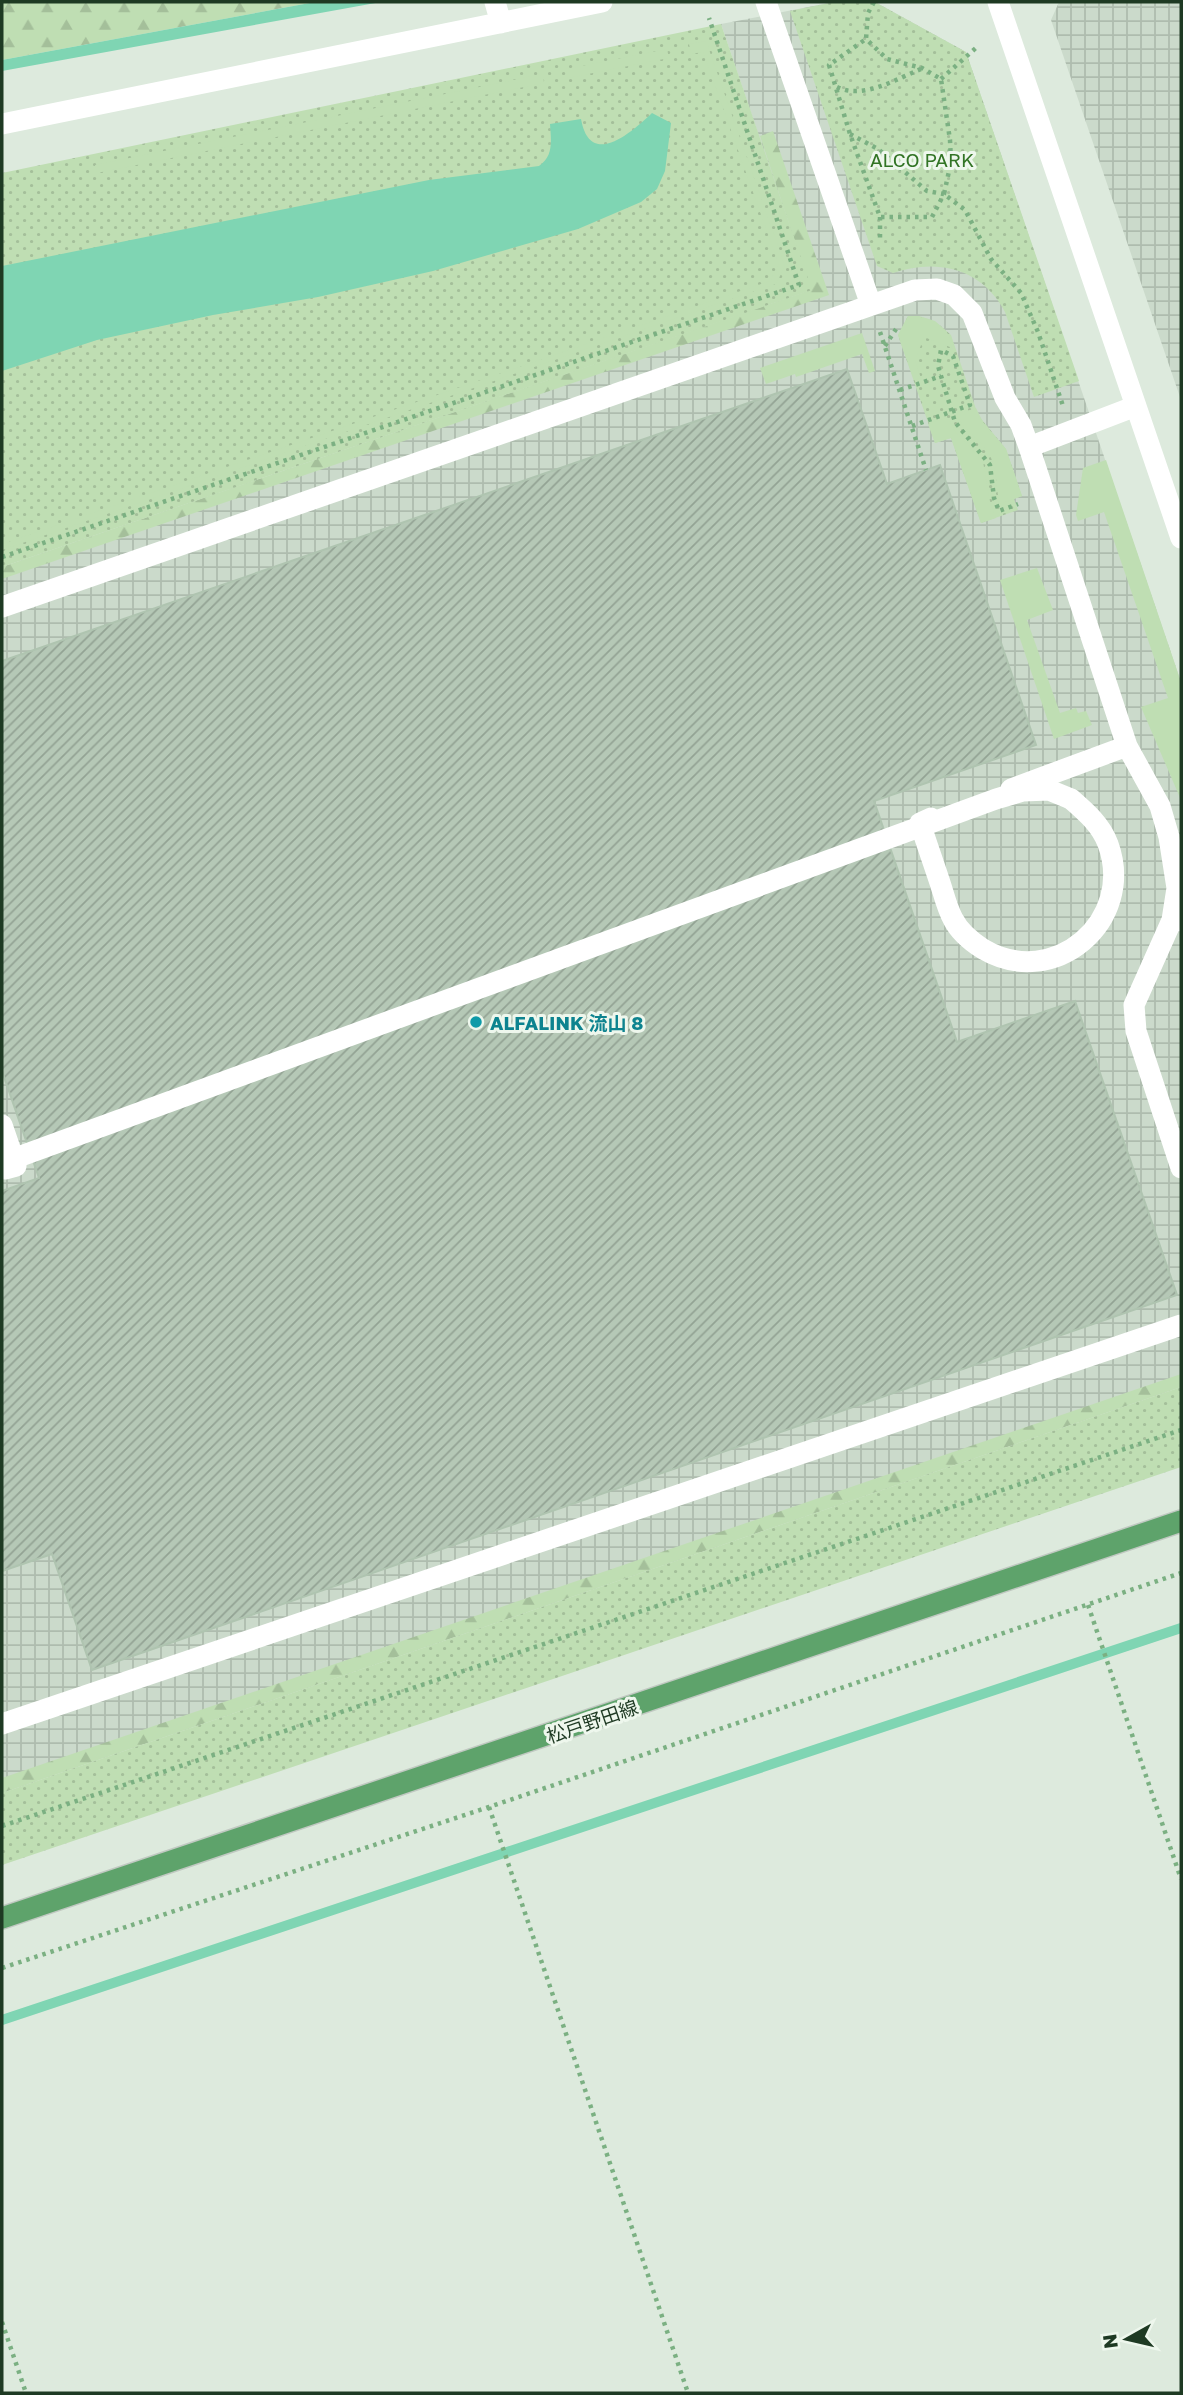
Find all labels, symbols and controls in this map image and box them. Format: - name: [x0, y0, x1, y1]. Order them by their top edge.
- park label: ALCO PARK: [870, 148, 974, 171]
- place label: ALFALINK 流山 8: [490, 1011, 643, 1034]
- marker: ALFALINK 流山 8: [468, 1014, 484, 1030]
- street label: 松戸野田線: [543, 1695, 641, 1747]
- north arrow: [1092, 2304, 1162, 2374]
- text: N: [1097, 2333, 1122, 2350]

